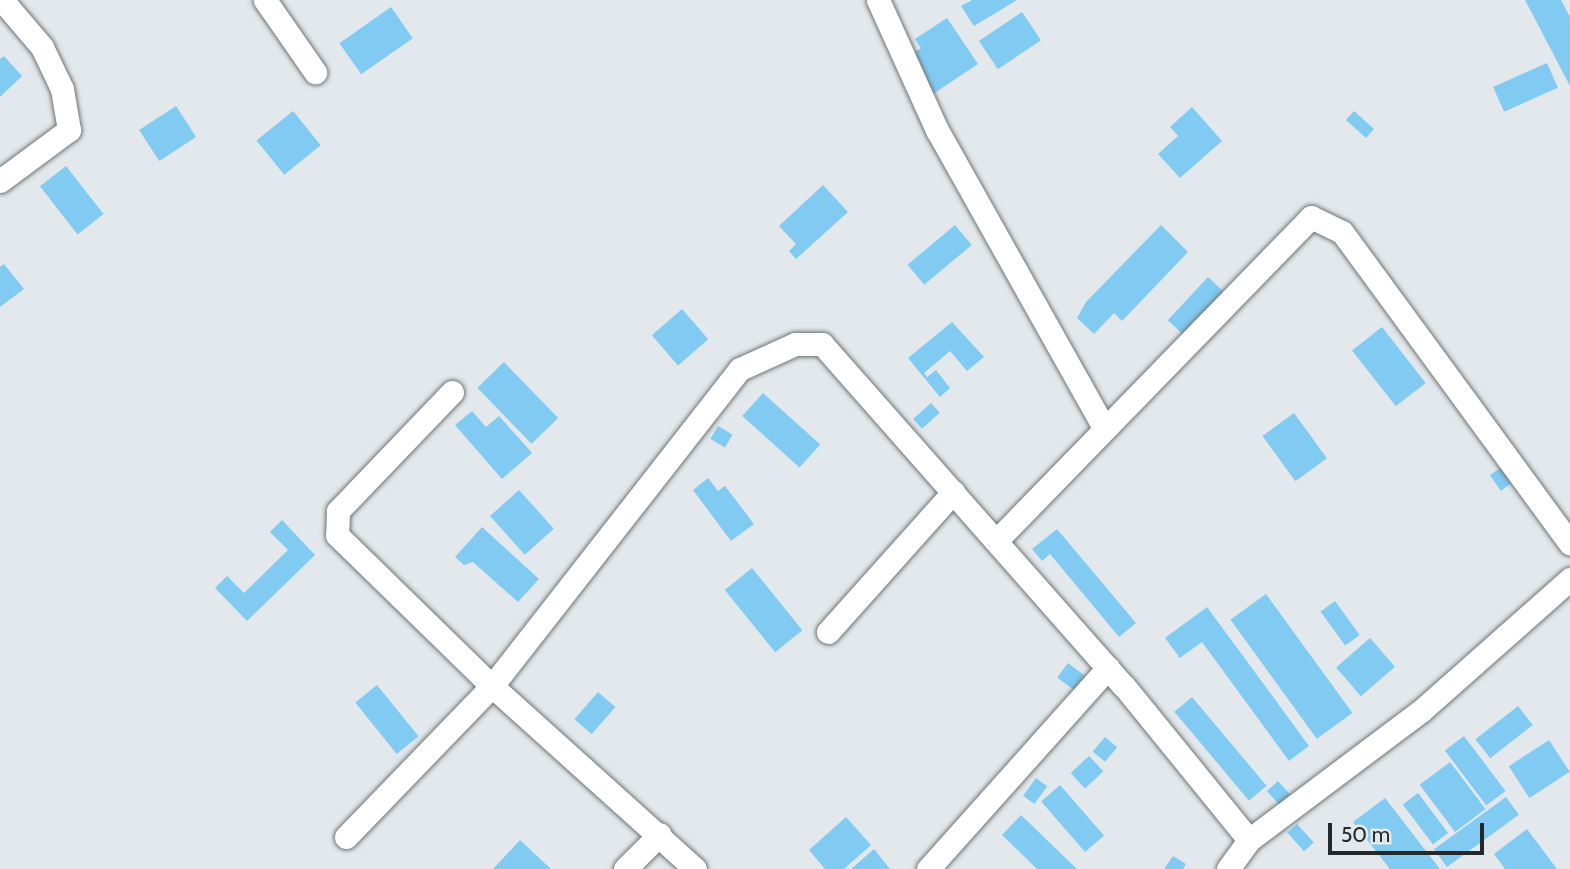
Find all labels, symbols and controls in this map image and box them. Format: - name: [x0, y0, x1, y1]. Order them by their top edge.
- scale bar: [1332, 810, 1488, 854]
- text: 50 m: [1341, 822, 1390, 847]

